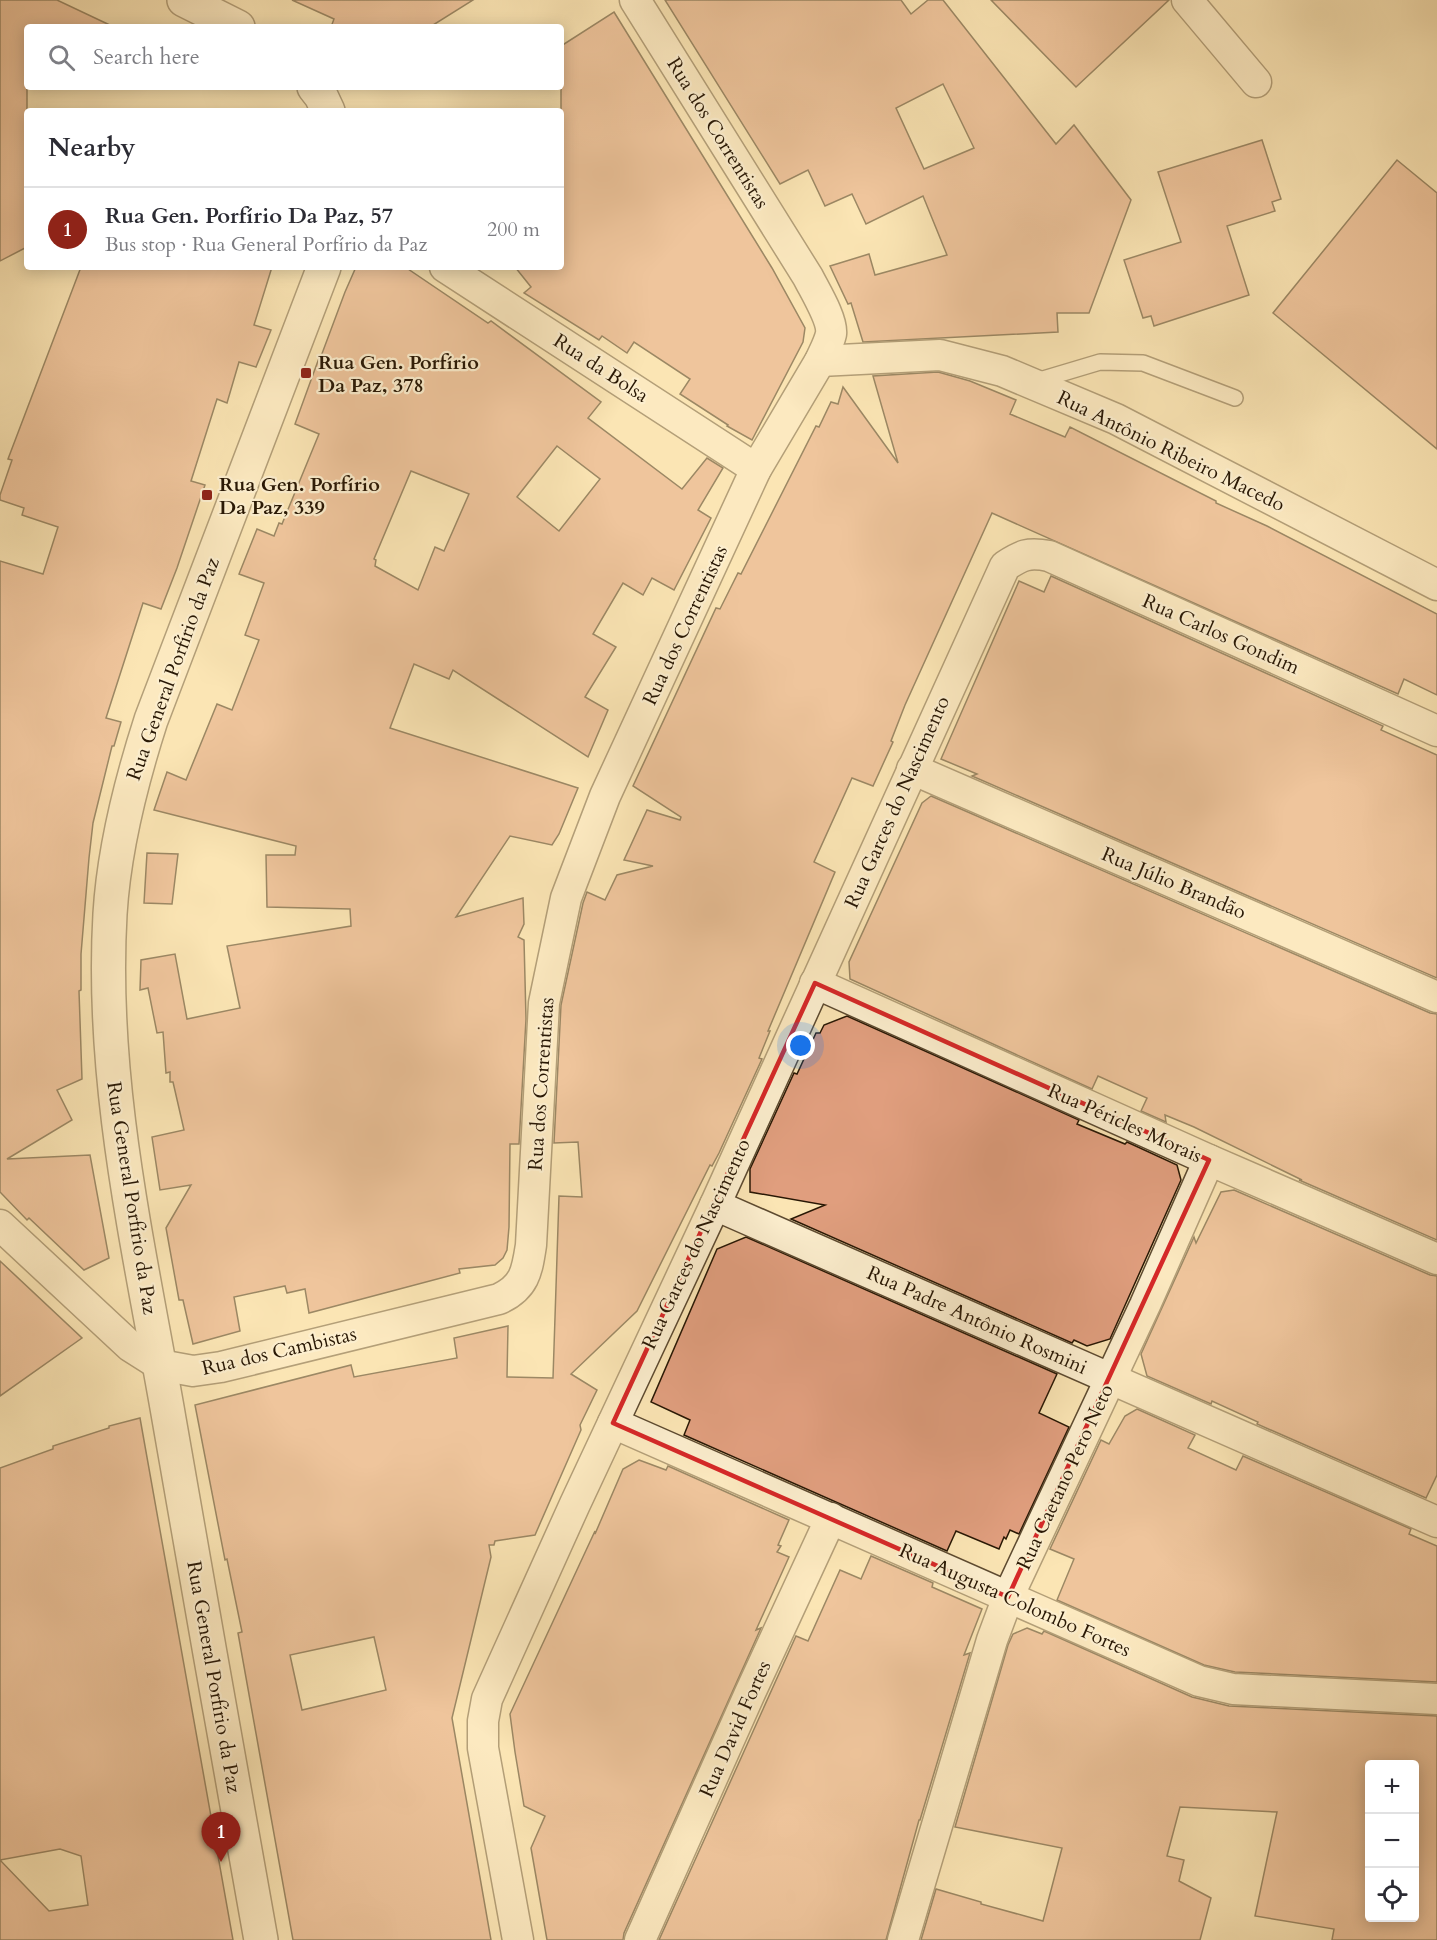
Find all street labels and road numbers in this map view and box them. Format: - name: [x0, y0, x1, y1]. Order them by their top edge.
- street label: Rua dos Correntistas: [661, 52, 775, 214]
- street label: Rua da Bolsa: [548, 327, 654, 409]
- street label: Rua Antônio Ribeiro Macedo: [1053, 384, 1290, 518]
- street label: Rua dos Correntistas: [636, 541, 734, 709]
- street label: Rua General Porfírio da Paz: [120, 554, 226, 784]
- street label: Rua Carlos Gondim: [1138, 587, 1304, 681]
- street label: Rua Garces do Nascimento: [838, 692, 956, 912]
- street label: Rua Júlio Brandão: [1098, 840, 1251, 926]
- street label: Rua dos Correntistas: [521, 996, 561, 1172]
- street label: Rua Péricles Morais: [1044, 1077, 1206, 1169]
- street label: Rua General Porfírio da Paz: [100, 1080, 164, 1316]
- street label: Rua Garces do Nascimento: [635, 1134, 757, 1354]
- street label: Rua Padre Antônio Rosmini: [863, 1259, 1092, 1381]
- street label: Rua dos Cambistas: [199, 1320, 359, 1382]
- street label: Rua Caetano Pero Neto: [1010, 1380, 1120, 1574]
- street label: Rua Augusta Colombo Fortes: [895, 1537, 1135, 1663]
- street label: Rua General Porfírio da Paz: [180, 1559, 248, 1795]
- street label: Rua David Fortes: [693, 1656, 777, 1802]

